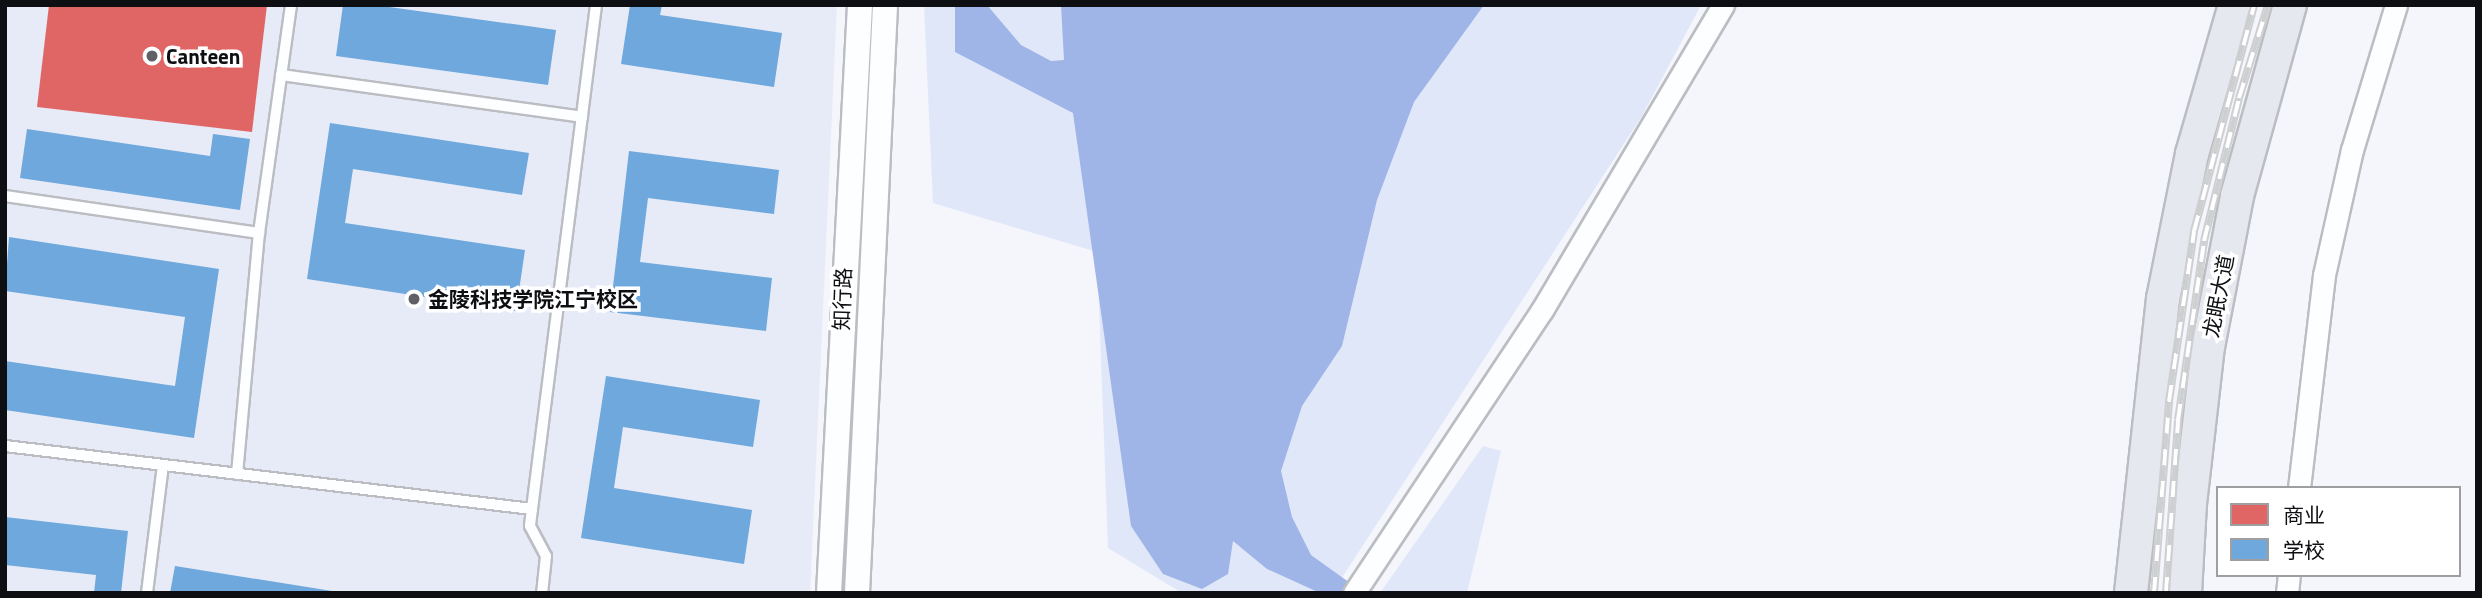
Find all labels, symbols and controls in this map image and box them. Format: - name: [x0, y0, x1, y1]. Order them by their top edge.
- place label: Canteen: [166, 43, 240, 69]
- marker: Canteen: [144, 48, 160, 64]
- street label: 龙眠大道: [2198, 252, 2238, 340]
- street label: 知行路: [828, 267, 856, 331]
- place label: 金陵科技学院江宁校区: [428, 286, 638, 312]
- marker: 金陵科技学院江宁校区: [406, 291, 422, 307]
- legend: [2216, 486, 2461, 577]
- text: 商业: [2283, 499, 2325, 531]
- text: 学校: [2283, 534, 2325, 566]

